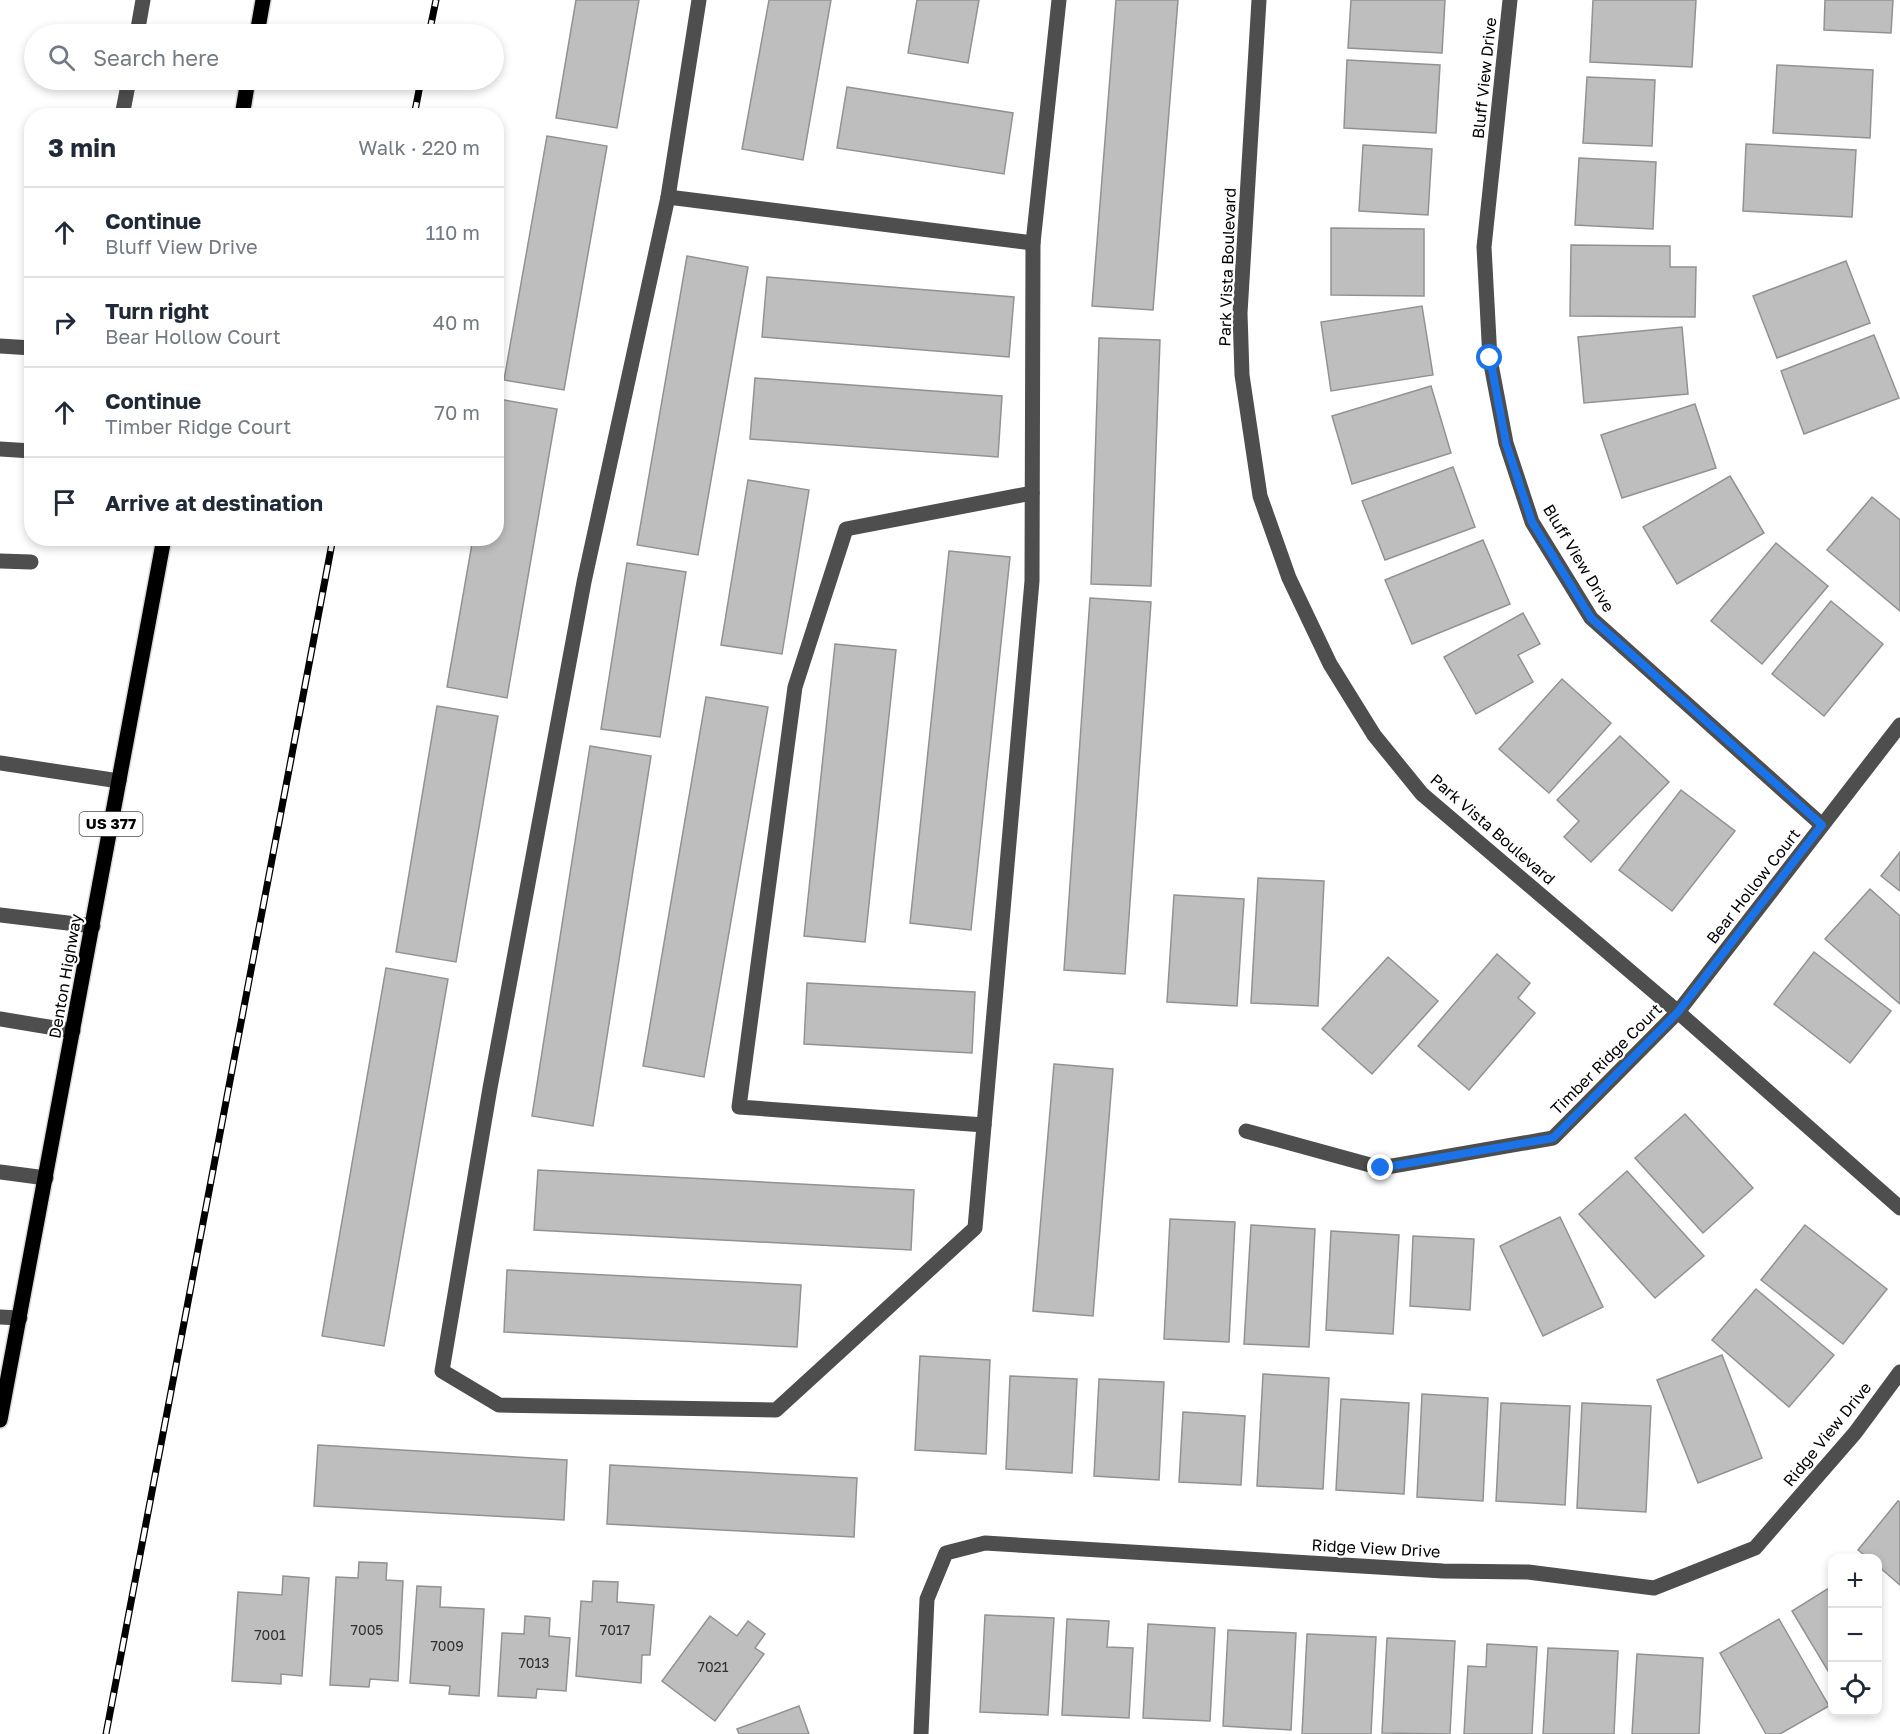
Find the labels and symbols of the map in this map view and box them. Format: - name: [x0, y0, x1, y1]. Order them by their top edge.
- street label: Bluff View Drive: [1468, 16, 1500, 140]
- street label: Park Vista Boulevard: [1214, 187, 1240, 347]
- route start: [1476, 344, 1502, 370]
- street label: Bluff View Drive: [1539, 501, 1619, 615]
- street label: Park Vista Boulevard: [1426, 769, 1560, 889]
- road number: US 377: [80, 812, 142, 836]
- street label: Bear Hollow Court: [1702, 824, 1804, 948]
- street label: Denton Highway: [44, 912, 86, 1040]
- street label: Timber Ridge Court: [1546, 999, 1666, 1119]
- route end: [1367, 1154, 1393, 1180]
- street label: Ridge View Drive: [1779, 1378, 1875, 1490]
- street label: Ridge View Drive: [1311, 1535, 1441, 1561]
- house number: 7005: [351, 1621, 383, 1638]
- house number: 7017: [600, 1621, 630, 1638]
- house number: 7001: [254, 1626, 286, 1643]
- house number: 7009: [430, 1637, 464, 1654]
- house number: 7013: [518, 1654, 550, 1671]
- house number: 7021: [697, 1658, 729, 1675]

